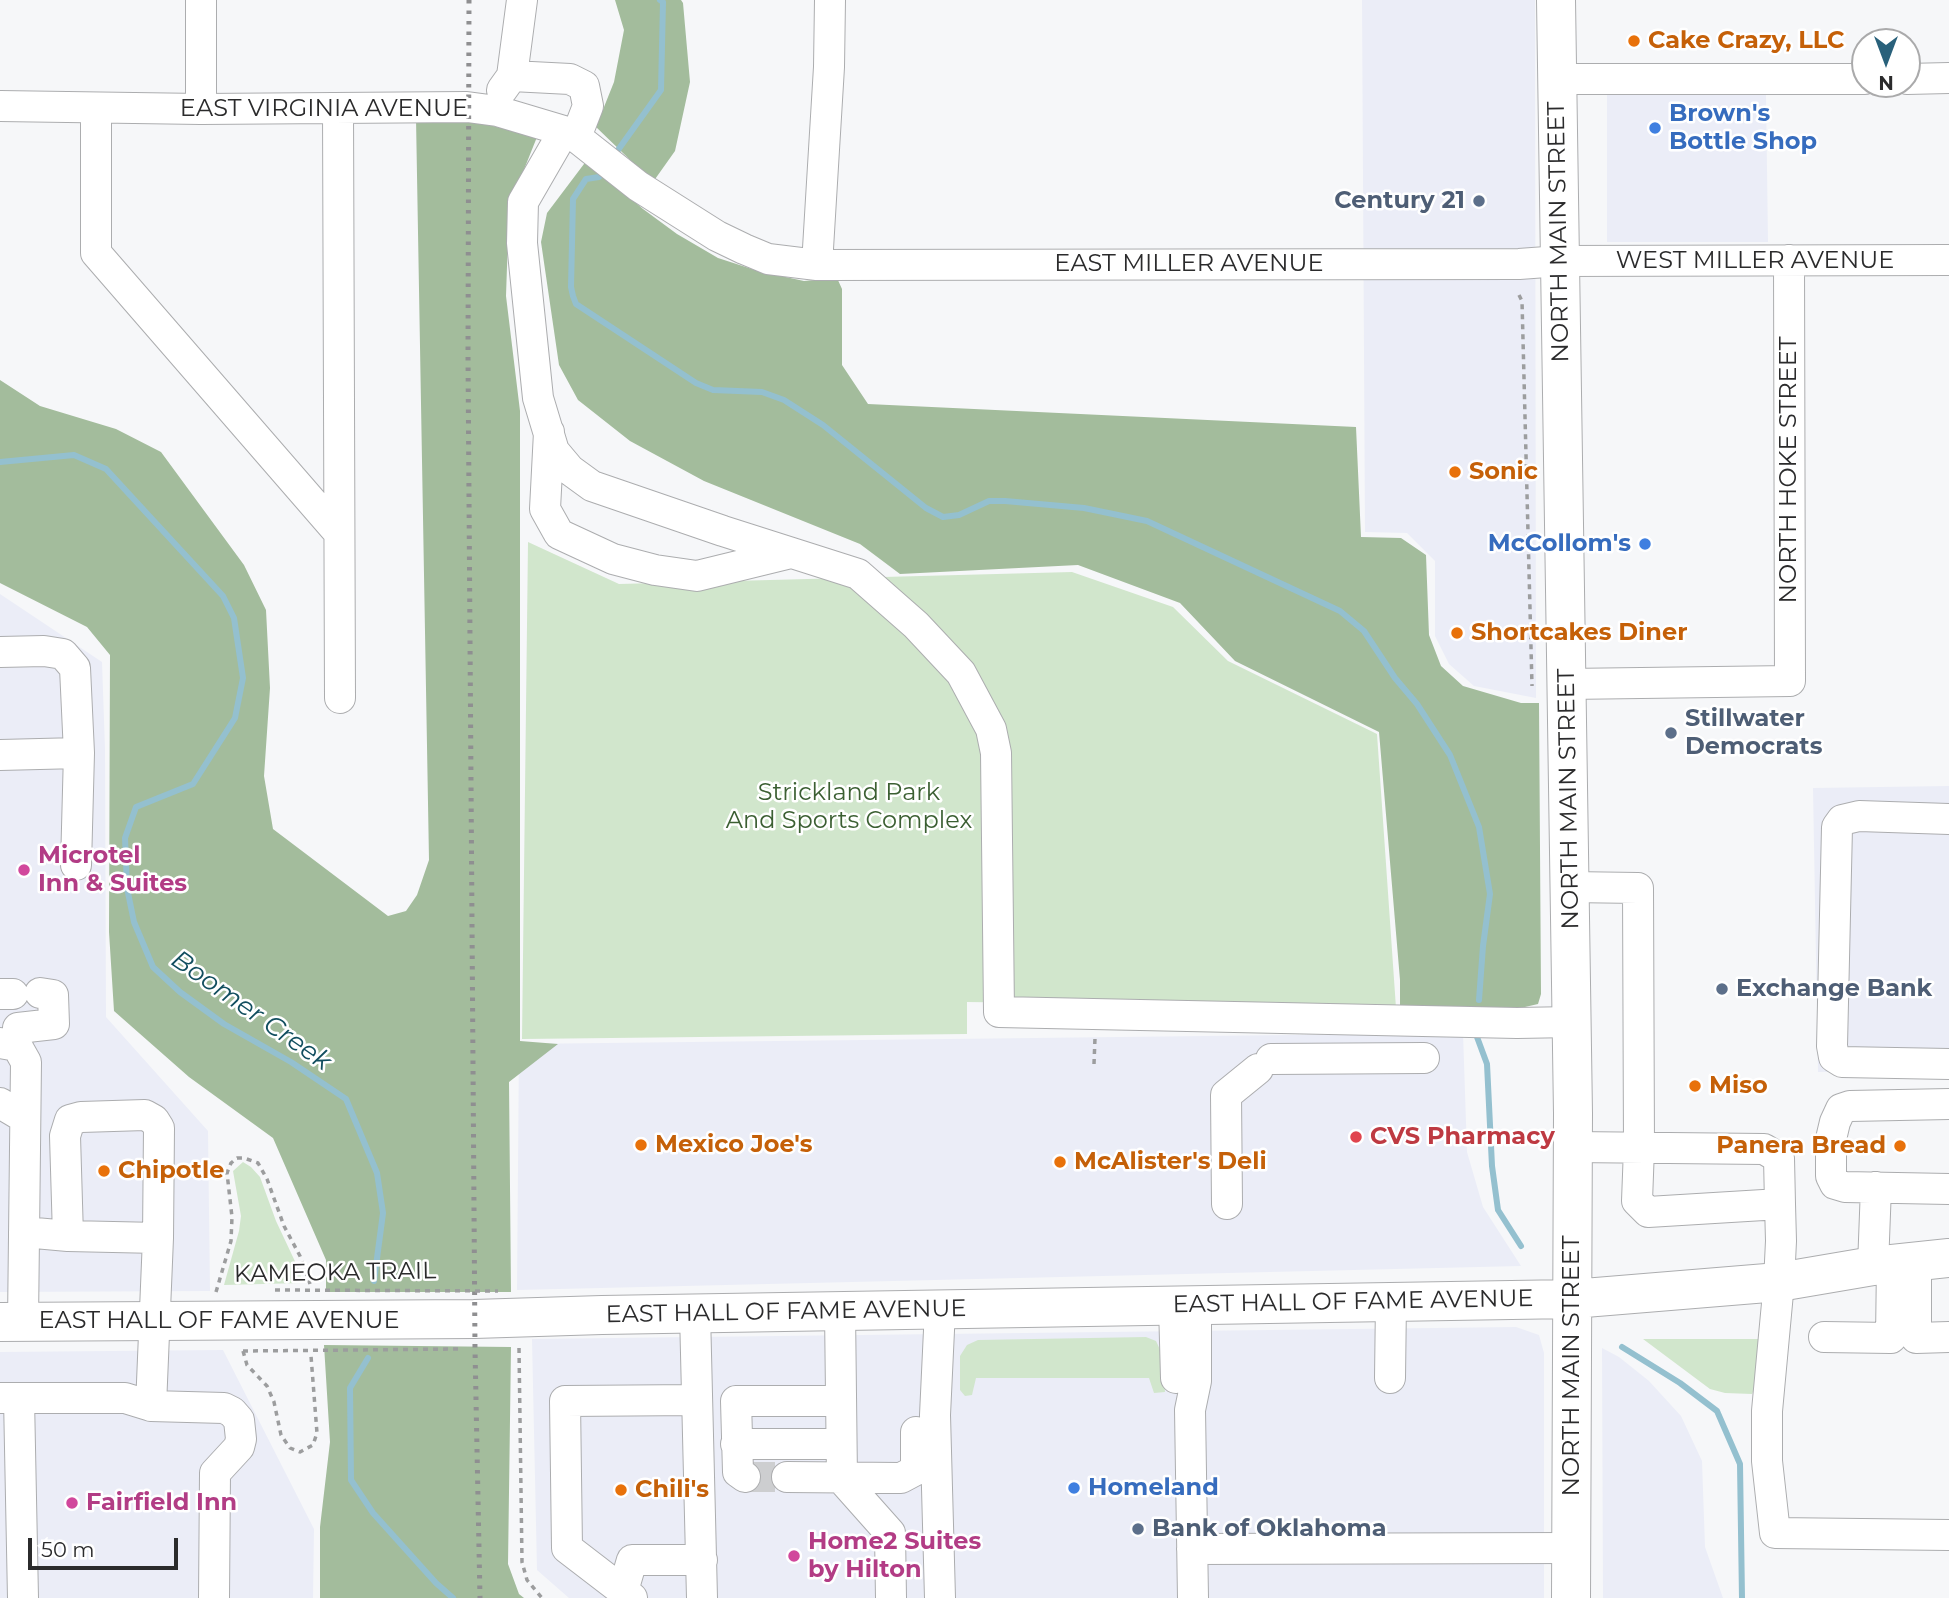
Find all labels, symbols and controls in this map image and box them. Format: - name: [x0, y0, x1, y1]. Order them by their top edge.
- place label: Cake Crazy, LLC: [1648, 27, 1844, 55]
- north arrow: [1851, 28, 1921, 98]
- marker: Cake Crazy, LLC: [1626, 33, 1642, 49]
- text: N: [1878, 71, 1894, 94]
- street label: EAST VIRGINIA AVENUE: [180, 95, 468, 123]
- place label: Brown's Bottle Shop: [1669, 100, 1817, 156]
- street label: NORTH MAIN STREET: [1542, 101, 1576, 363]
- marker: Brown's Bottle Shop: [1647, 120, 1663, 136]
- place label: Century 21: [1334, 187, 1465, 215]
- marker: Century 21: [1471, 193, 1487, 209]
- street label: WEST MILLER AVENUE: [1616, 247, 1894, 275]
- street label: EAST MILLER AVENUE: [1054, 250, 1324, 278]
- street label: NORTH HOKE STREET: [1775, 337, 1803, 603]
- place label: Sonic: [1469, 458, 1538, 486]
- marker: Sonic: [1447, 464, 1463, 480]
- place label: McCollom's: [1488, 530, 1631, 558]
- marker: McCollom's: [1637, 536, 1653, 552]
- place label: Shortcakes Diner: [1471, 619, 1688, 647]
- marker: Shortcakes Diner: [1449, 625, 1465, 641]
- street label: NORTH MAIN STREET: [1552, 668, 1586, 930]
- place label: Stillwater Democrats: [1685, 705, 1823, 761]
- marker: Stillwater Democrats: [1663, 725, 1679, 741]
- park label: Strickland Park And Sports Complex: [726, 779, 972, 835]
- place label: Microtel Inn & Suites: [38, 842, 187, 898]
- marker: Microtel Inn & Suites: [16, 862, 32, 878]
- water label: Boomer Creek: [165, 944, 337, 1078]
- place label: Exchange Bank: [1736, 975, 1932, 1003]
- marker: Exchange Bank: [1714, 981, 1730, 997]
- place label: Miso: [1709, 1072, 1768, 1100]
- marker: Miso: [1687, 1078, 1703, 1094]
- place label: CVS Pharmacy: [1370, 1123, 1555, 1151]
- marker: CVS Pharmacy: [1348, 1129, 1364, 1145]
- place label: Mexico Joe's: [655, 1131, 812, 1159]
- place label: Panera Bread: [1716, 1132, 1886, 1160]
- marker: Mexico Joe's: [633, 1137, 649, 1153]
- marker: Panera Bread: [1892, 1138, 1908, 1154]
- place label: McAlister's Deli: [1074, 1148, 1267, 1176]
- marker: McAlister's Deli: [1052, 1154, 1068, 1170]
- place label: Chipotle: [118, 1157, 224, 1185]
- marker: Chipotle: [96, 1163, 112, 1179]
- street label: NORTH MAIN STREET: [1558, 1235, 1586, 1497]
- street label: KAMEOKA TRAIL: [234, 1257, 436, 1289]
- street label: EAST HALL OF FAME AVENUE: [1172, 1284, 1534, 1320]
- street label: EAST HALL OF FAME AVENUE: [605, 1294, 967, 1330]
- street label: EAST HALL OF FAME AVENUE: [39, 1307, 399, 1335]
- place label: Homeland: [1088, 1474, 1219, 1502]
- place label: Chili's: [635, 1476, 709, 1504]
- marker: Homeland: [1066, 1480, 1082, 1496]
- marker: Chili's: [613, 1482, 629, 1498]
- place label: Fairfield Inn: [86, 1489, 237, 1517]
- marker: Fairfield Inn: [64, 1495, 80, 1511]
- place label: Bank of Oklahoma: [1152, 1515, 1386, 1543]
- marker: Bank of Oklahoma: [1130, 1521, 1146, 1537]
- scale bar: [32, 1524, 182, 1568]
- place label: Home2 Suites by Hilton: [808, 1528, 981, 1584]
- text: 50 m: [41, 1537, 95, 1562]
- marker: Home2 Suites by Hilton: [786, 1548, 802, 1564]

